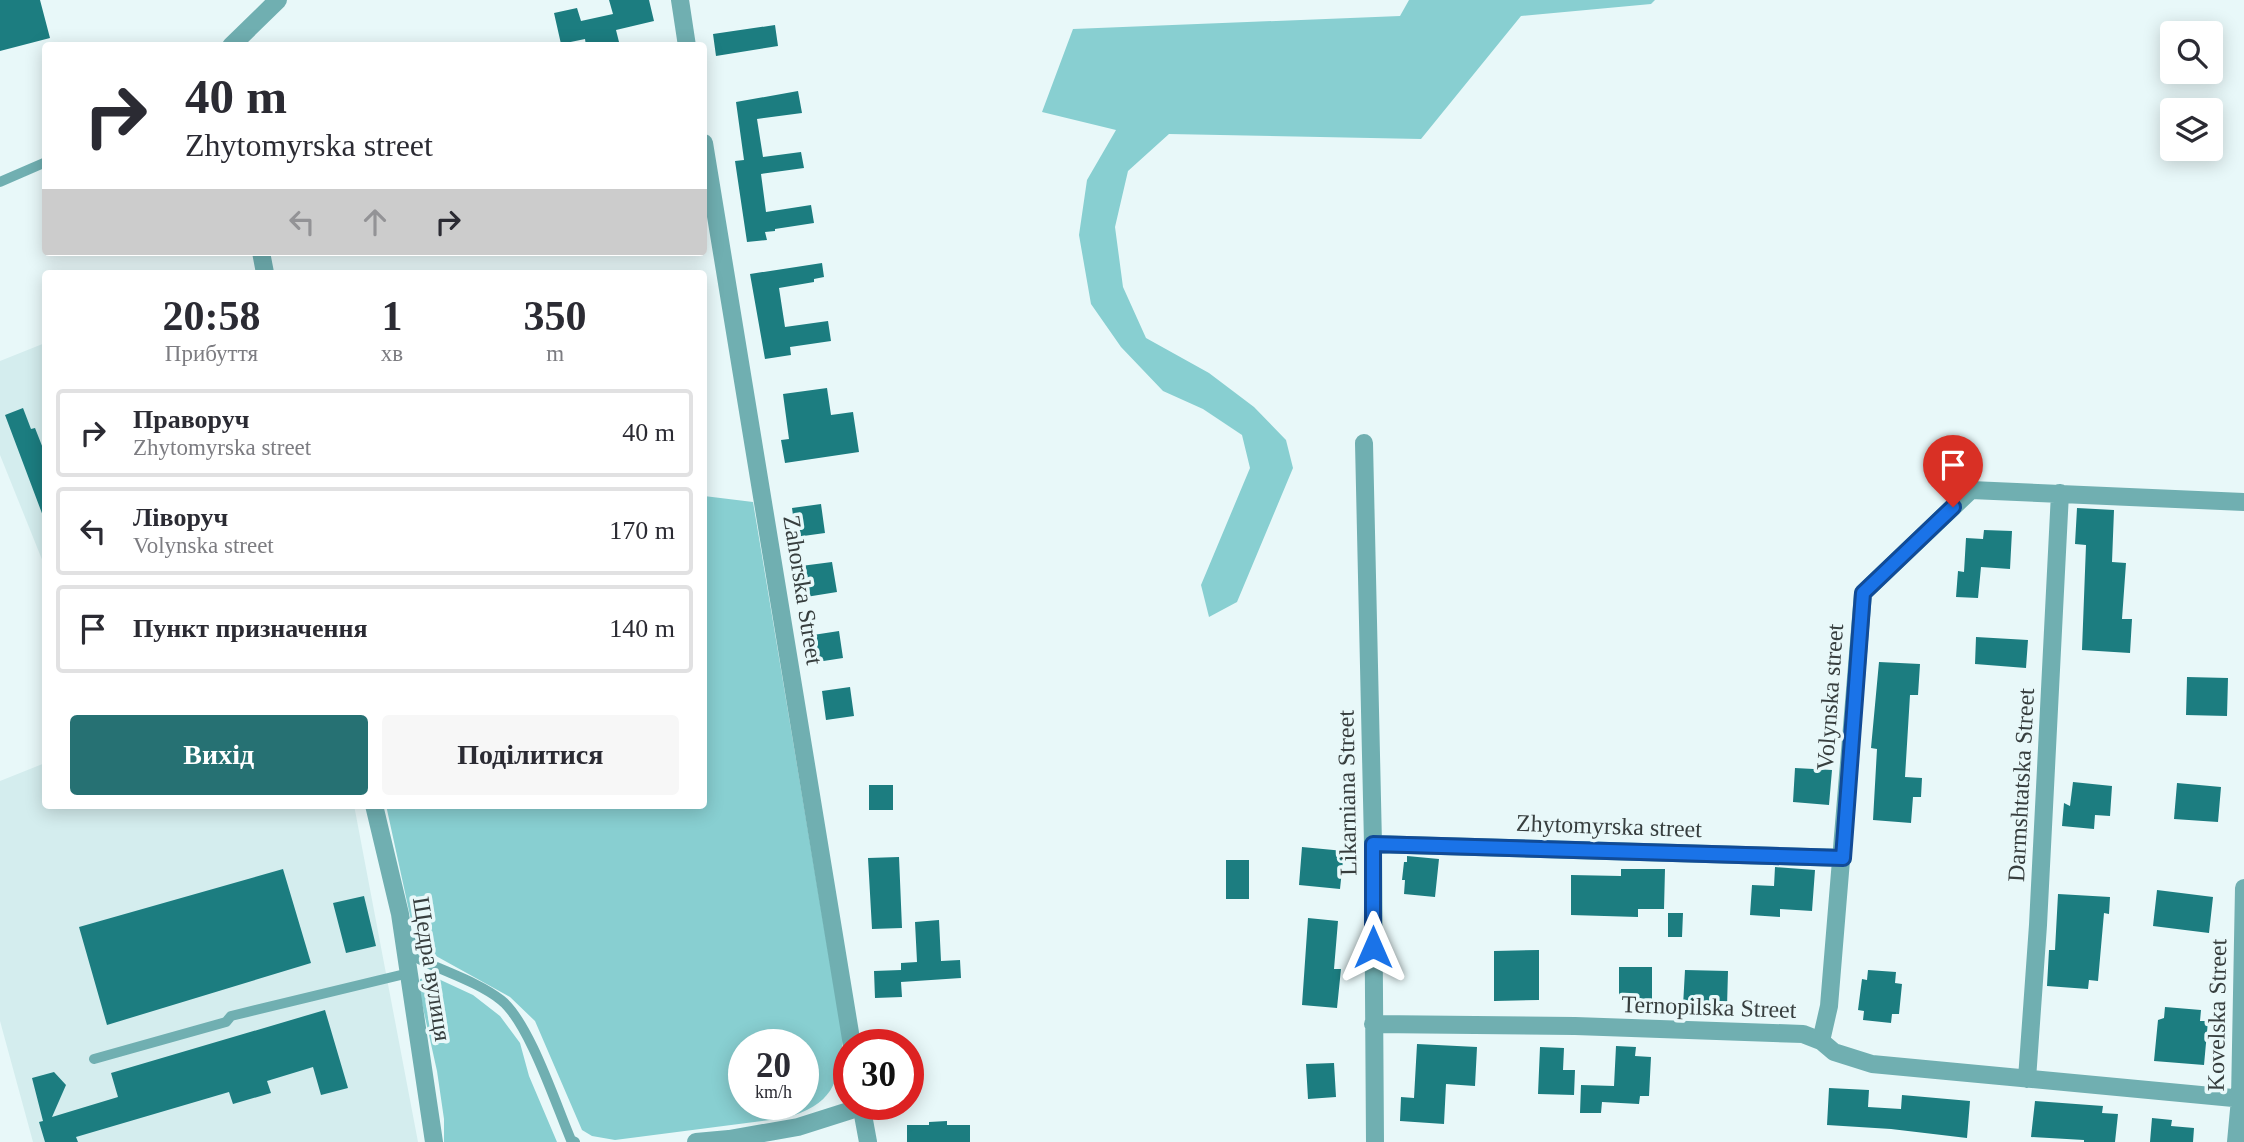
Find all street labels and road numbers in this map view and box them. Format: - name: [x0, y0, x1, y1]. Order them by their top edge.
- street label: Zahorska Street: [778, 513, 828, 667]
- street label: Volynska street: [1812, 623, 1848, 771]
- street label: Darmshtatska Street: [2003, 687, 2039, 883]
- street label: Likarniana Street: [1333, 709, 1361, 876]
- street label: Zhytomyrska street: [1516, 810, 1703, 842]
- street label: Щедра вулиця: [408, 895, 456, 1043]
- street label: Kovelska Street: [2203, 938, 2231, 1092]
- street label: Ternopilska Street: [1621, 991, 1797, 1023]

